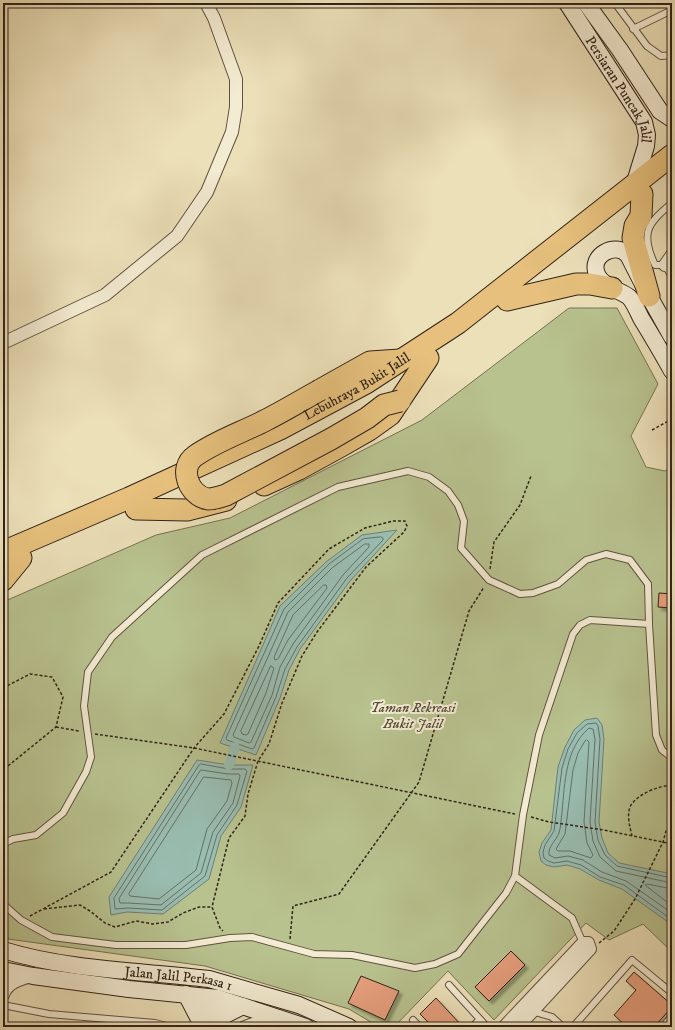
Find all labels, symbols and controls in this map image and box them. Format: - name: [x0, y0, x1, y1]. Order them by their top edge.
- street label: Persiaran Puncak Jalil: [581, 33, 655, 144]
- street label: Lebuhraya Bukit Jalil: [301, 348, 414, 425]
- park label: Taman Rekreasi Bukit Jalil: [371, 699, 457, 733]
- street label: Jalan Jalil Perkasa 1: [122, 963, 234, 995]

